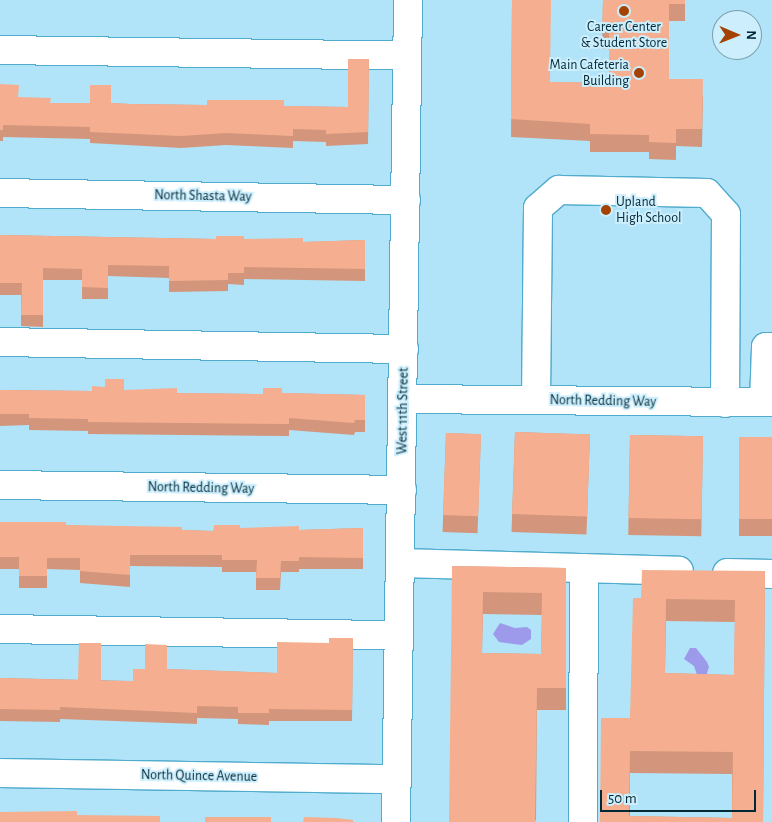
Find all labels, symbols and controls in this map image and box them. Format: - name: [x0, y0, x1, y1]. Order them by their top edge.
- marker: Career Center & Student Store: [618, 5, 630, 17]
- north arrow: [712, 10, 762, 60]
- place label: Career Center & Student Store: [581, 19, 667, 52]
- text: N: [744, 30, 758, 40]
- place label: Main Cafeteria Building: [550, 57, 629, 90]
- marker: Main Cafeteria Building: [633, 67, 645, 79]
- street label: North Shasta Way: [154, 187, 252, 205]
- place label: Upland High School: [616, 194, 682, 226]
- marker: Upland High School: [600, 204, 612, 216]
- street label: West 11th Street: [394, 367, 412, 455]
- street label: North Redding Way: [550, 392, 656, 410]
- street label: North Redding Way: [148, 479, 254, 497]
- street label: North Quince Avenue: [141, 767, 257, 785]
- scale bar: [602, 780, 758, 812]
- text: 50 m: [608, 791, 637, 806]

